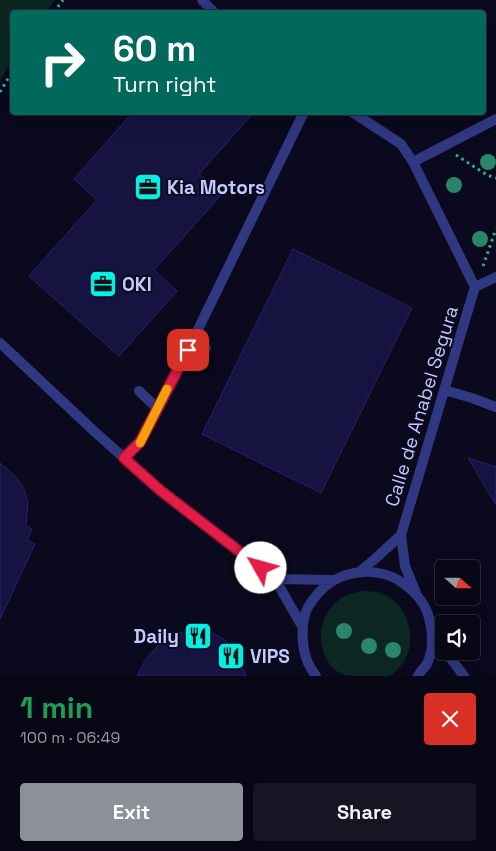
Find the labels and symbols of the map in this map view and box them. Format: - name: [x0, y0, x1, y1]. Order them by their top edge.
- office icon: Kia Motors: [133, 172, 163, 202]
- place label: Kia Motors: [167, 175, 265, 200]
- office icon: OKI: [88, 269, 118, 299]
- place label: OKI: [122, 272, 152, 297]
- street label: Calle de Anabel Segura: [379, 303, 464, 510]
- pin: [167, 329, 209, 371]
- position arrow: [234, 541, 286, 593]
- north arrow: [435, 560, 480, 605]
- restaurant icon: Daily: [183, 621, 213, 651]
- place label: Daily: [134, 624, 179, 649]
- restaurant icon: VIPS: [216, 641, 246, 671]
- place label: VIPS: [250, 644, 290, 669]

